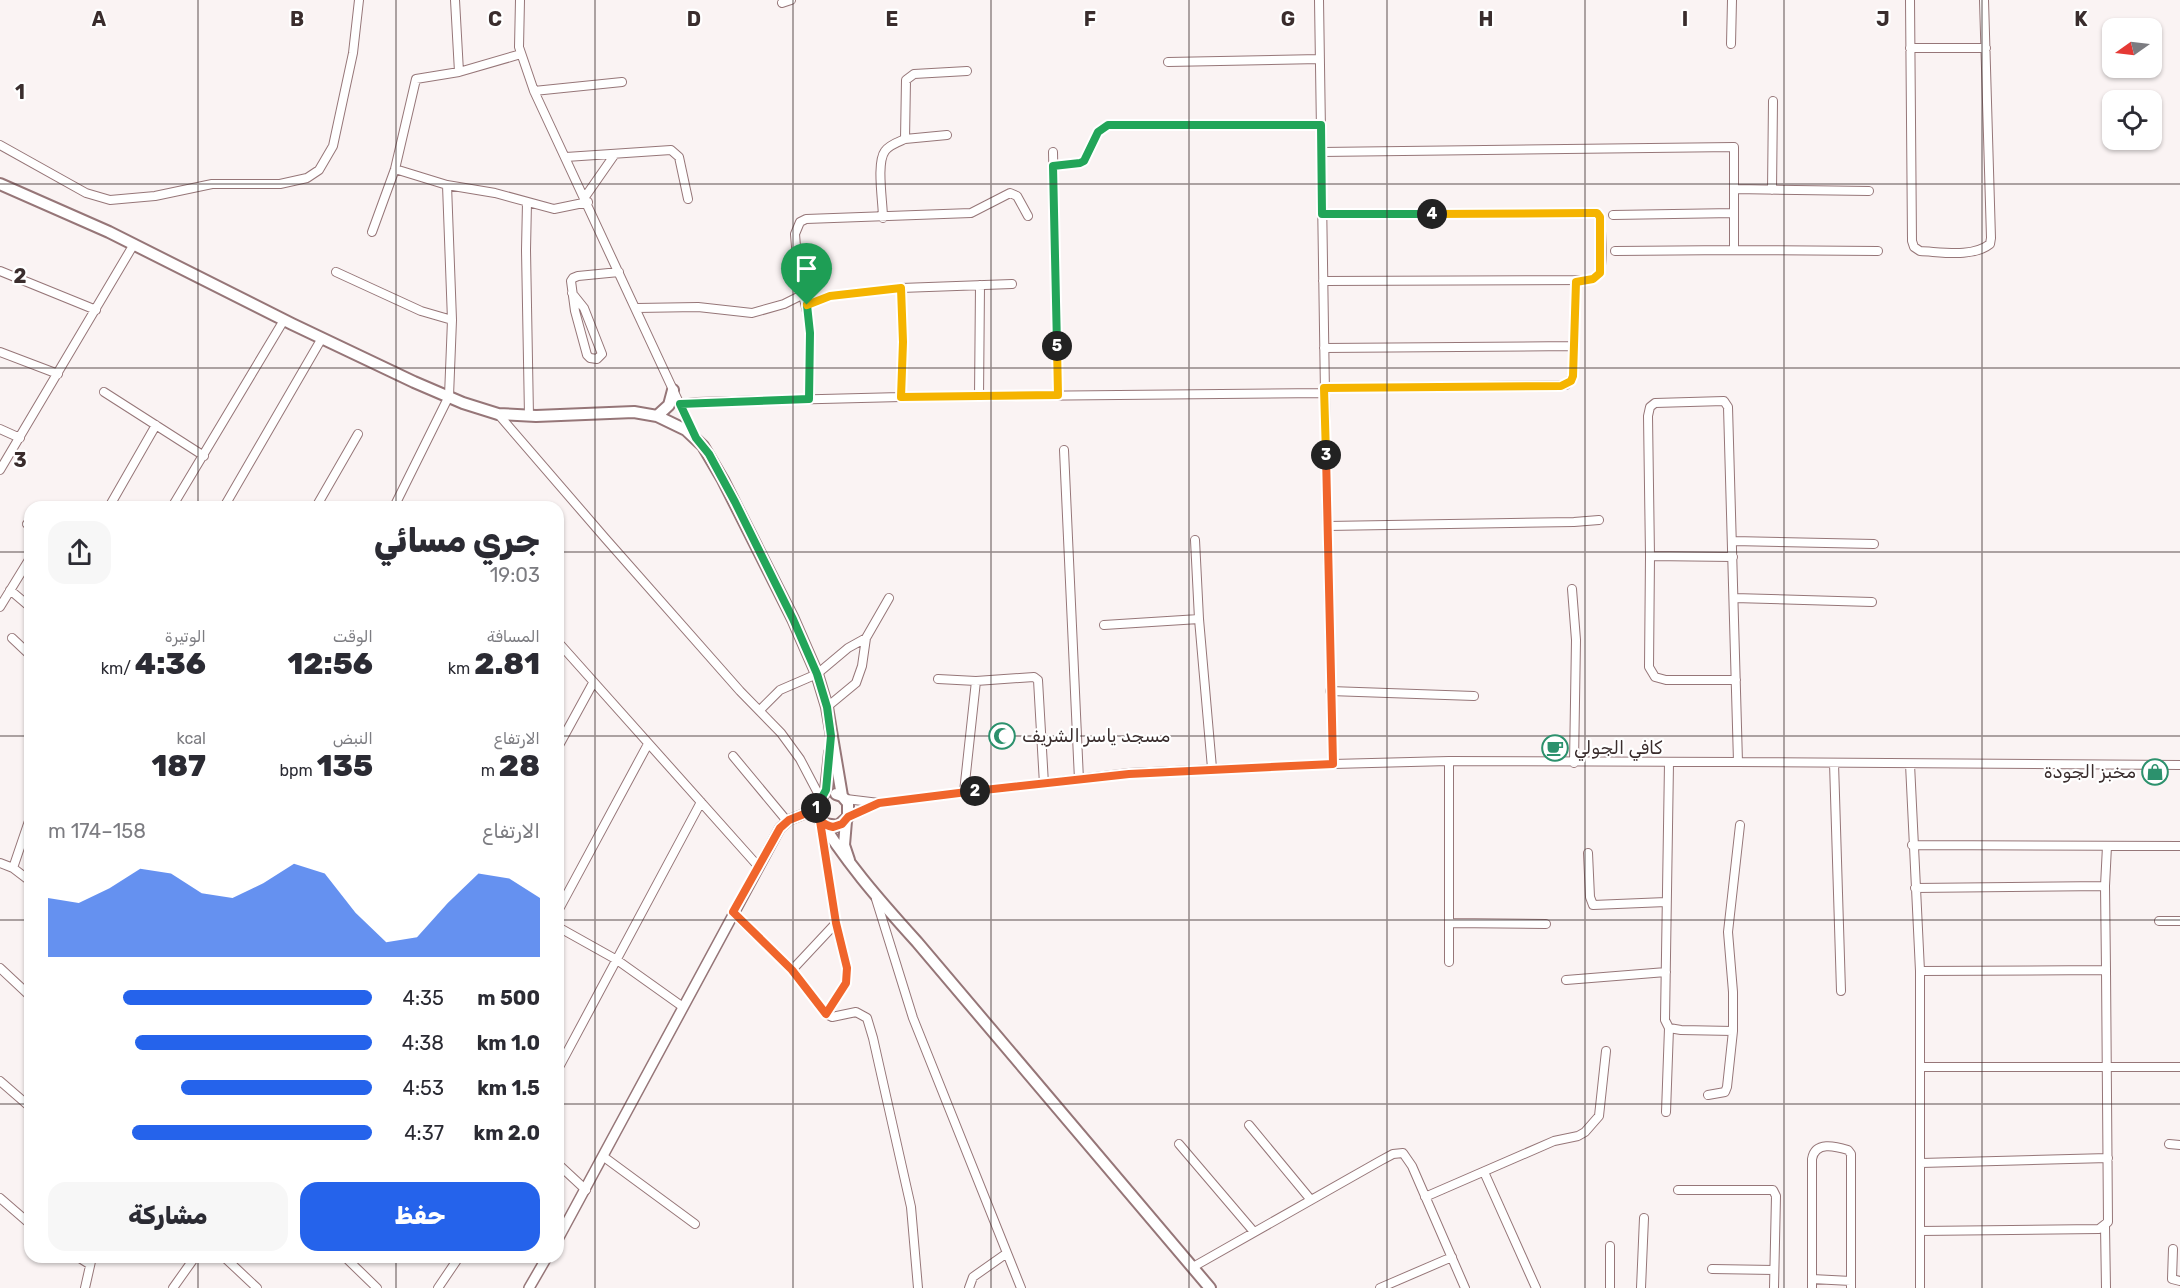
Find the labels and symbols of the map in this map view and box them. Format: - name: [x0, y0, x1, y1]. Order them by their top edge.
- text: A: [92, 7, 107, 31]
- text: B: [290, 7, 304, 31]
- text: C: [488, 7, 502, 31]
- text: D: [687, 7, 701, 31]
- text: E: [886, 7, 898, 31]
- text: F: [1084, 7, 1096, 31]
- text: G: [1281, 7, 1295, 31]
- text: H: [1479, 7, 1493, 31]
- text: I: [1682, 7, 1688, 31]
- text: J: [1876, 7, 1890, 31]
- text: K: [2074, 7, 2088, 31]
- north arrow: [2102, 18, 2162, 78]
- text: 1: [15, 80, 25, 104]
- pin: 4: [1417, 199, 1447, 229]
- pin: [781, 243, 832, 305]
- text: 2: [14, 264, 27, 288]
- pin: 5: [1042, 331, 1072, 361]
- pin: 3: [1311, 440, 1341, 470]
- text: 3: [13, 448, 27, 472]
- mosque icon: مسجد ياسر الشريف: [987, 721, 1017, 751]
- place label: مسجد ياسر الشريف: [1022, 725, 1170, 747]
- cafe icon: كافي الجولي: [1540, 733, 1570, 763]
- place label: كافي الجولي: [1574, 737, 1662, 761]
- shop icon: مخبز الجودة: [2140, 757, 2170, 787]
- place label: مخبز الجودة: [2044, 761, 2136, 783]
- pin: 2: [960, 776, 990, 806]
- pin: 1: [801, 793, 831, 823]

